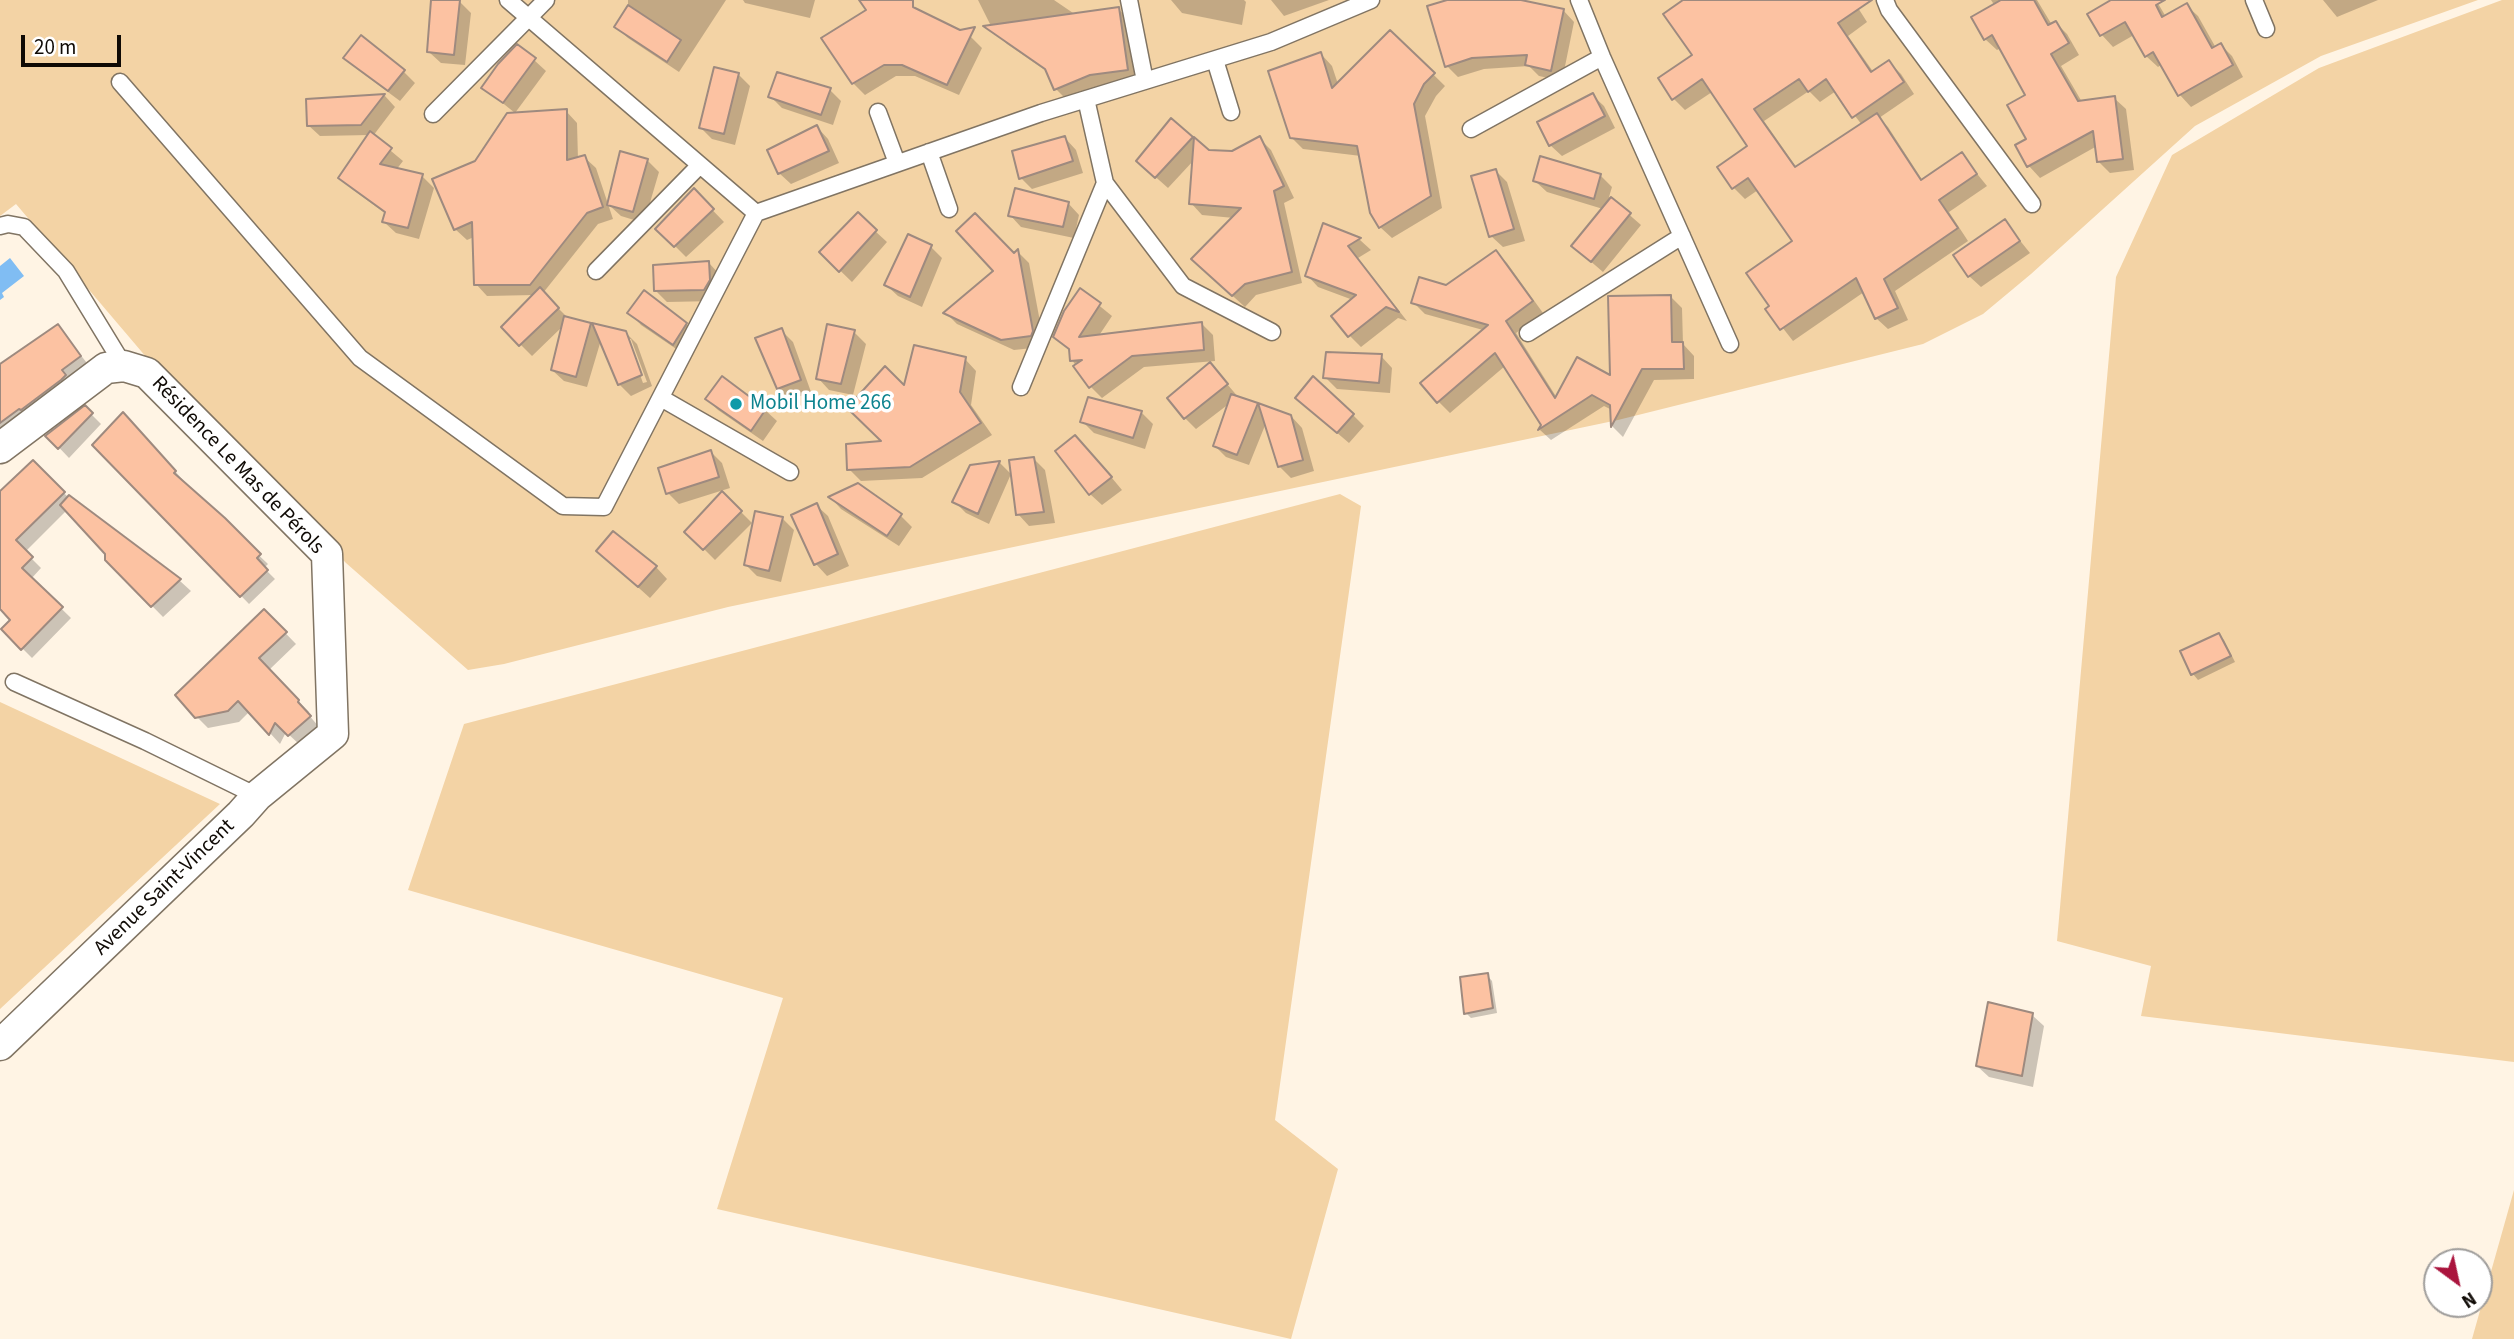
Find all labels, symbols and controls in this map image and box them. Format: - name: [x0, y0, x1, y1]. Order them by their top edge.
- scale bar: [24, 21, 124, 65]
- text: 20 m: [34, 32, 76, 62]
- street label: Résidence Le Mas de Pérols: [145, 372, 329, 560]
- place label: Mobil Home 266: [750, 391, 891, 417]
- marker: Mobil Home 266: [728, 396, 744, 412]
- street label: Avenue Saint-Vincent: [89, 814, 241, 962]
- north arrow: [2423, 1248, 2493, 1318]
- text: N: [2456, 1285, 2481, 1314]

